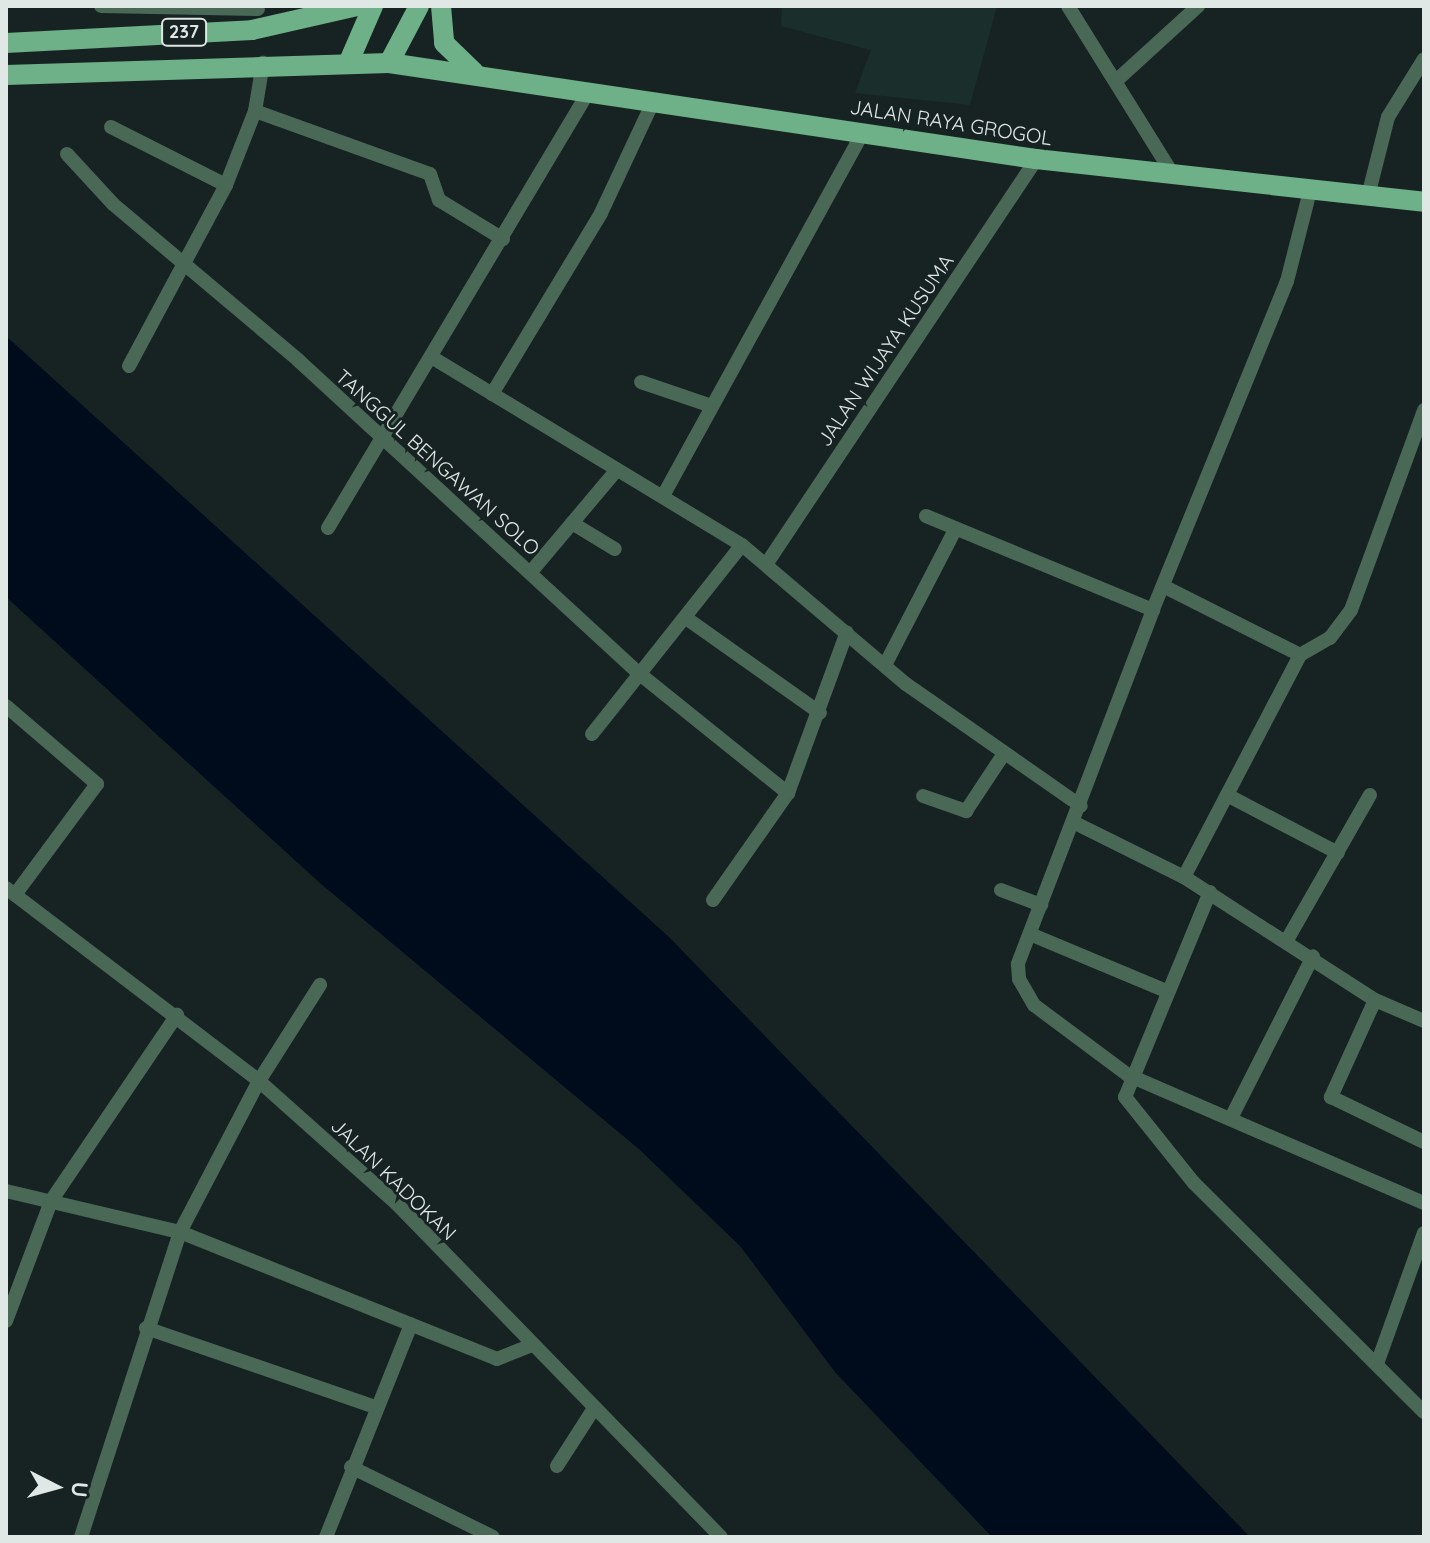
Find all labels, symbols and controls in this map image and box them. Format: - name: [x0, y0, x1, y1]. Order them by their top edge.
- road number: 237: [160, 18, 208, 46]
- street label: JALAN RAYA GROGOL: [848, 94, 1054, 150]
- street label: JALAN WIJAYA KUSUMA: [812, 250, 958, 450]
- street label: TANGGUL BENGAWAN SOLO: [331, 364, 545, 560]
- street label: JALAN KADOKAN: [326, 1113, 462, 1245]
- north arrow: [16, 1447, 96, 1527]
- text: U: [65, 1480, 95, 1499]

